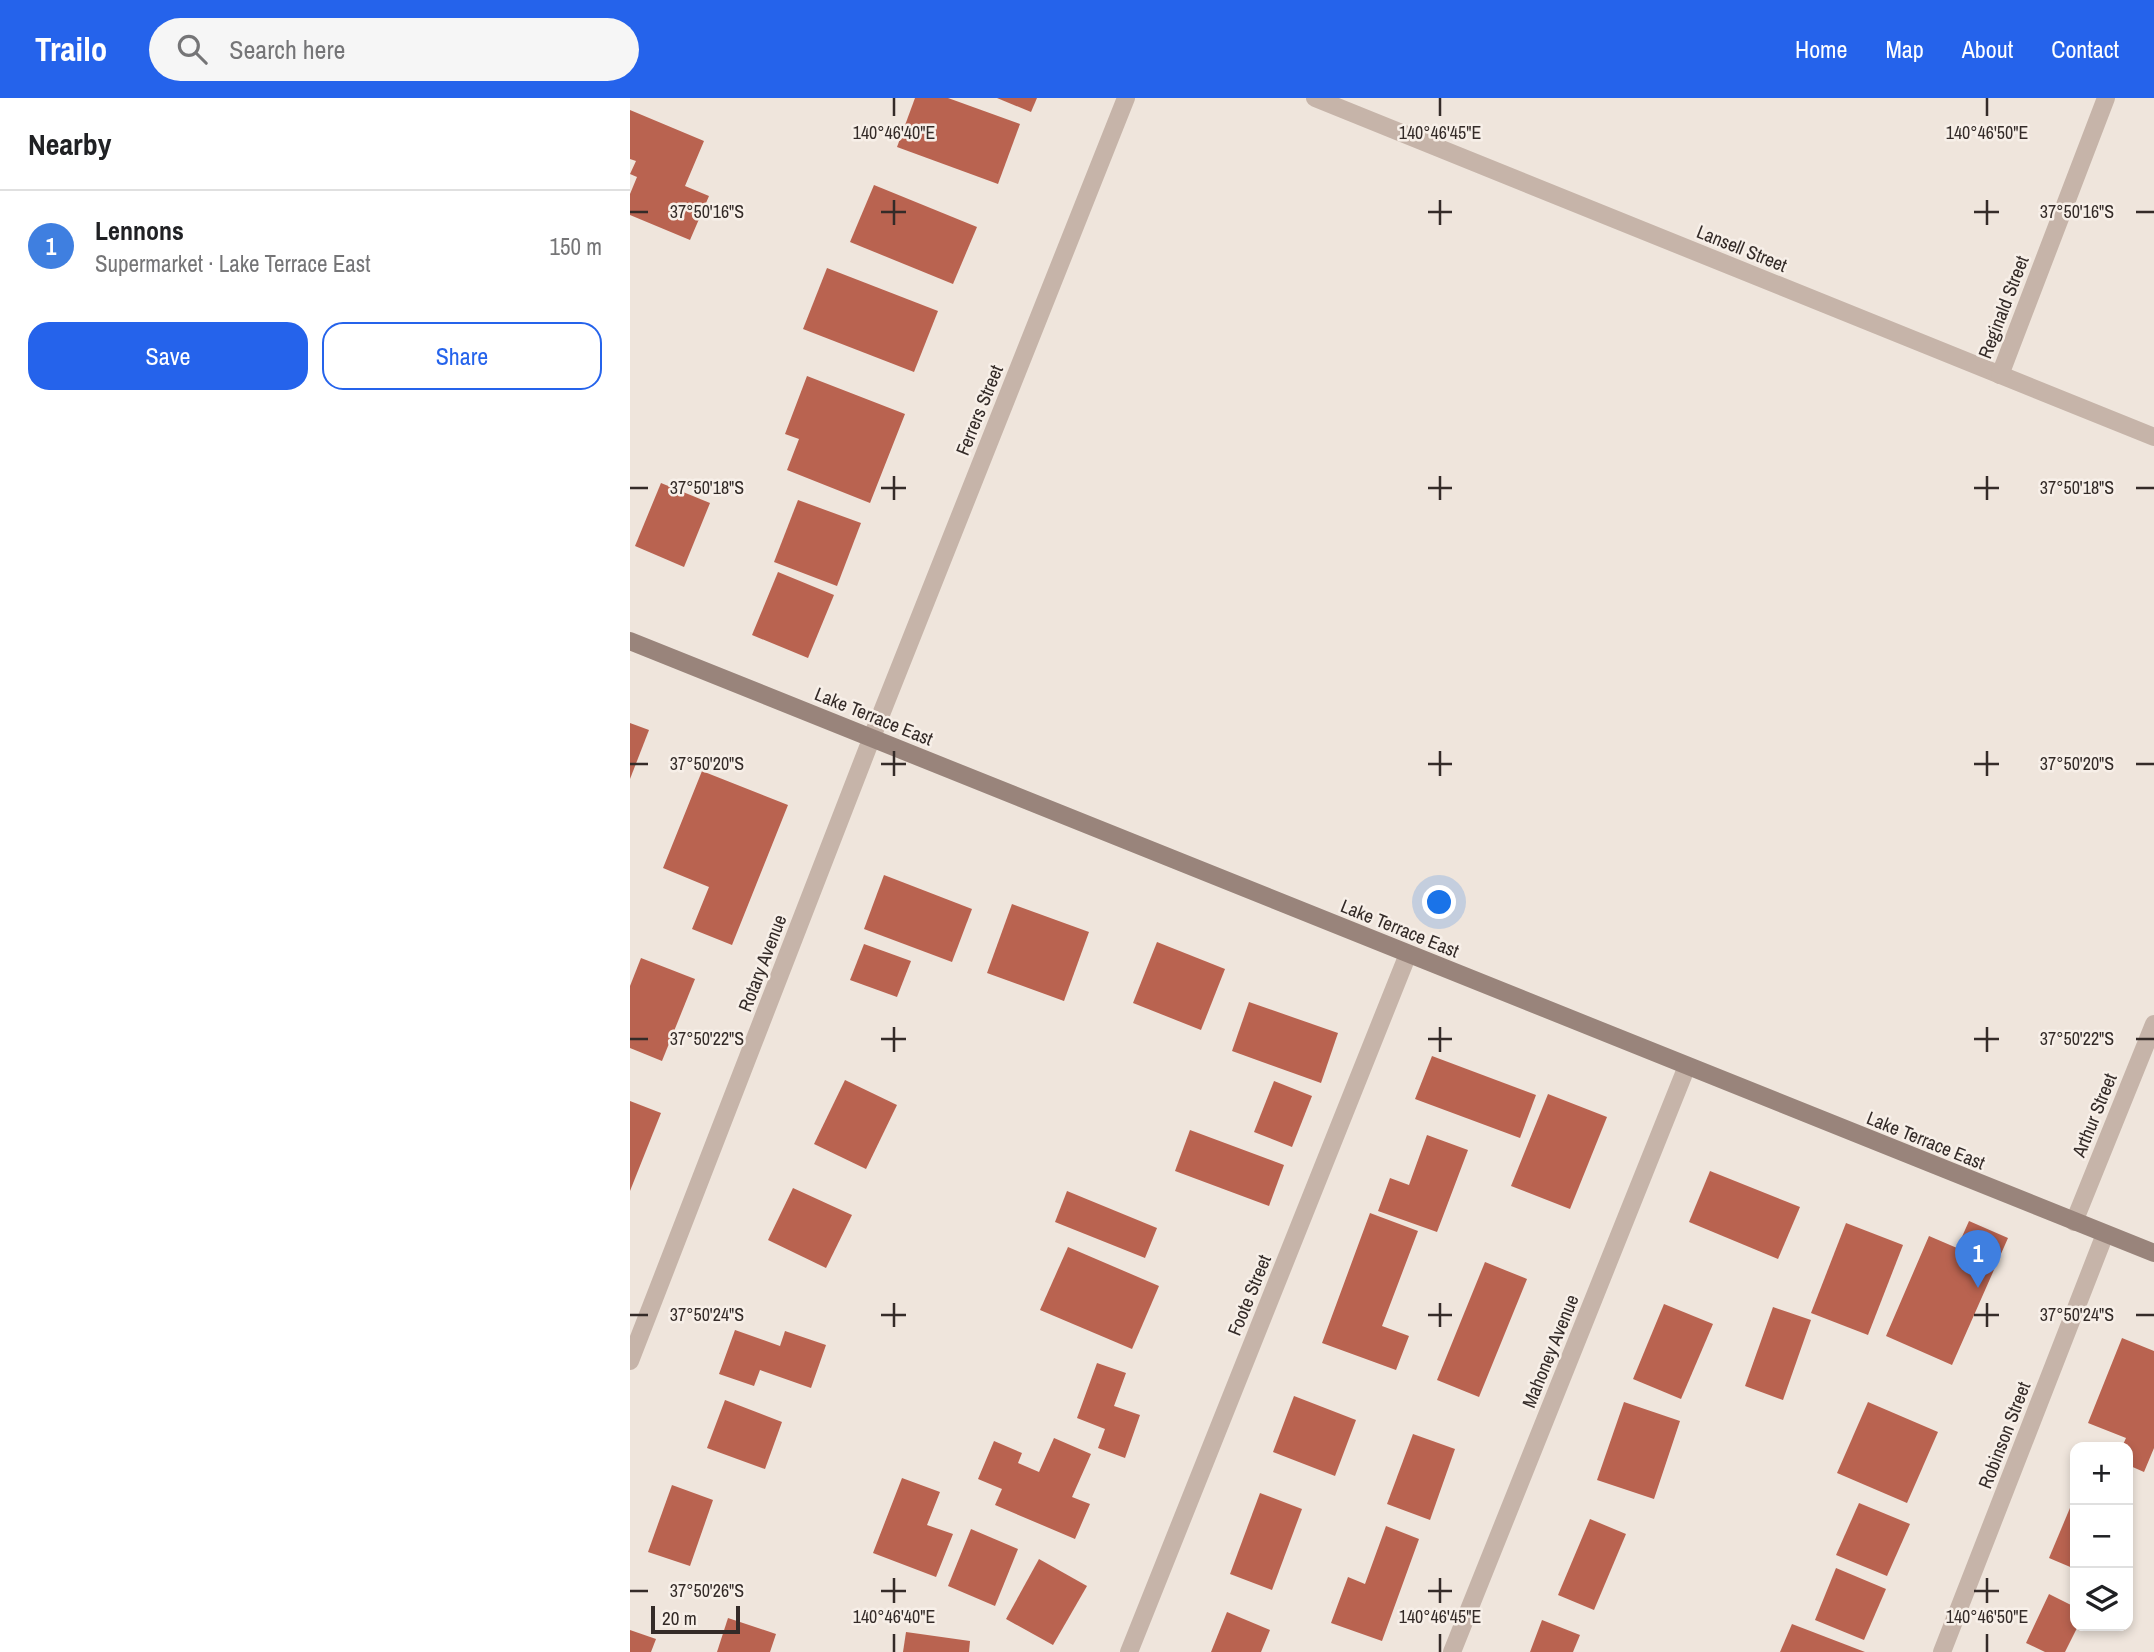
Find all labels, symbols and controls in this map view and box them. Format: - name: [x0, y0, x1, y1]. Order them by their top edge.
- search box: [149, 18, 639, 81]
- text: Trailo: [35, 27, 107, 71]
- icon: search: [173, 30, 211, 68]
- text: Search here: [229, 32, 345, 67]
- text: Home: [1795, 33, 1847, 65]
- text: Map: [1885, 33, 1924, 65]
- text: About: [1962, 33, 2013, 65]
- text: Contact: [2051, 33, 2119, 65]
- text: 140°46'40"E: [853, 120, 935, 145]
- text: 140°46'45"E: [1399, 120, 1481, 145]
- text: 140°46'50"E: [1946, 120, 2028, 145]
- text: Nearby: [28, 124, 111, 164]
- text: 37°50'16"S: [670, 199, 744, 224]
- text: 37°50'16"S: [2040, 199, 2114, 224]
- text: Lennons: [95, 213, 184, 248]
- street label: Lansell Street: [1693, 218, 1792, 278]
- text: 1: [46, 231, 56, 262]
- text: 150 m: [550, 231, 602, 262]
- text: Supermarket · Lake Terrace East: [95, 248, 370, 279]
- street label: Reginald Street: [1971, 251, 2035, 362]
- button: Save: [28, 322, 308, 390]
- button: Share: [322, 322, 602, 390]
- street label: Ferrers Street: [949, 360, 1009, 459]
- text: 37°50'18"S: [670, 475, 744, 500]
- text: 37°50'18"S: [2040, 475, 2114, 500]
- street label: Lake Terrace East: [811, 680, 938, 752]
- text: 37°50'20"S: [670, 751, 744, 776]
- text: 37°50'20"S: [2040, 751, 2114, 776]
- your location: [1422, 885, 1456, 919]
- street label: Lake Terrace East: [1337, 892, 1464, 964]
- street label: Rotary Avenue: [732, 911, 792, 1015]
- text: 37°50'22"S: [670, 1026, 744, 1051]
- text: 37°50'22"S: [2040, 1026, 2114, 1051]
- street label: Arthur Street: [2065, 1069, 2123, 1162]
- street label: Lake Terrace East: [1863, 1104, 1990, 1176]
- pin: 1: [1955, 1230, 2001, 1288]
- street label: Foote Street: [1221, 1250, 1277, 1339]
- street label: Mahoney Avenue: [1515, 1290, 1585, 1412]
- text: 37°50'24"S: [670, 1302, 744, 1327]
- text: 37°50'24"S: [2040, 1302, 2114, 1327]
- street label: Robinson Street: [1972, 1377, 2037, 1492]
- map controls: [2070, 1442, 2133, 1631]
- button: +: [2070, 1442, 2133, 1505]
- button: −: [2070, 1505, 2133, 1568]
- button: layers: [2070, 1568, 2133, 1631]
- text: 37°50'26"S: [670, 1578, 744, 1603]
- scale bar: [651, 1603, 740, 1635]
- text: 140°46'40"E: [853, 1604, 935, 1629]
- text: 140°46'45"E: [1399, 1604, 1481, 1629]
- text: 140°46'50"E: [1946, 1604, 2028, 1629]
- text: 20 m: [662, 1605, 697, 1631]

